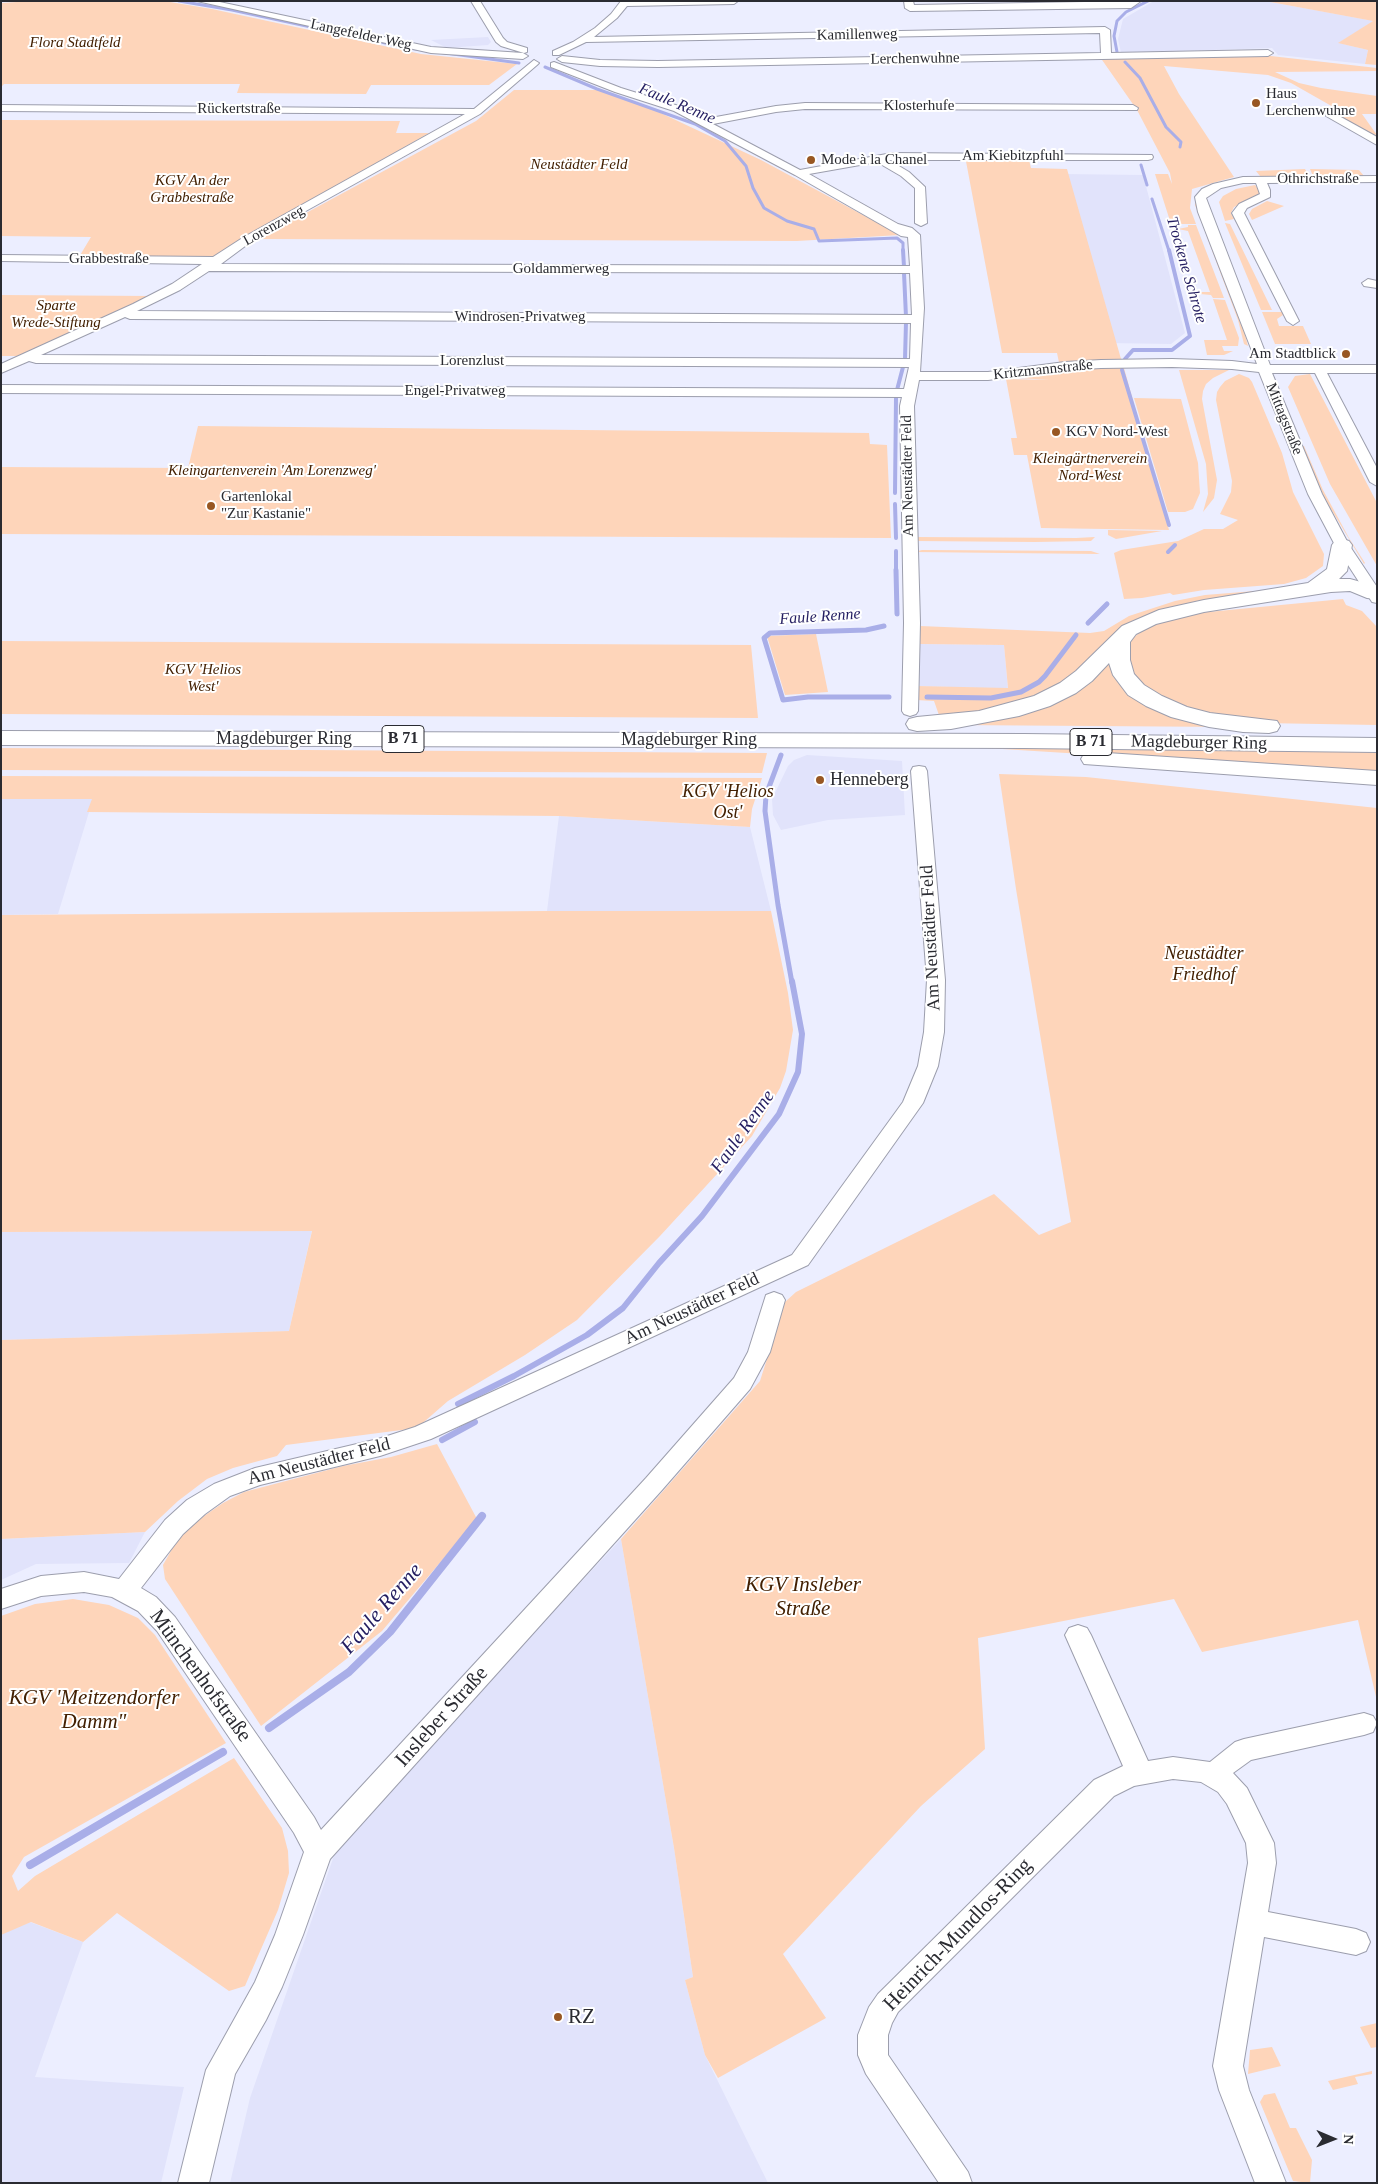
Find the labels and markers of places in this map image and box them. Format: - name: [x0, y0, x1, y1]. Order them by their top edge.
- place label: Haus Lerchenwuhne: [1266, 85, 1355, 120]
- marker: Haus Lerchenwuhne: [1250, 97, 1262, 109]
- place label: Mode à la Chanel: [821, 151, 927, 169]
- marker: Mode à la Chanel: [805, 154, 817, 166]
- place label: Am Stadtblick: [1249, 345, 1336, 363]
- marker: Am Stadtblick: [1340, 348, 1352, 360]
- place label: KGV Nord-West: [1066, 423, 1168, 441]
- marker: KGV Nord-West: [1050, 426, 1062, 438]
- place label: Gartenlokal "Zur Kastanie": [221, 488, 311, 523]
- marker: Gartenlokal "Zur Kastanie": [205, 500, 217, 512]
- place label: Henneberg: [830, 769, 909, 791]
- marker: Henneberg: [814, 774, 826, 786]
- place label: RZ: [568, 2004, 595, 2030]
- marker: RZ: [552, 2011, 564, 2023]

